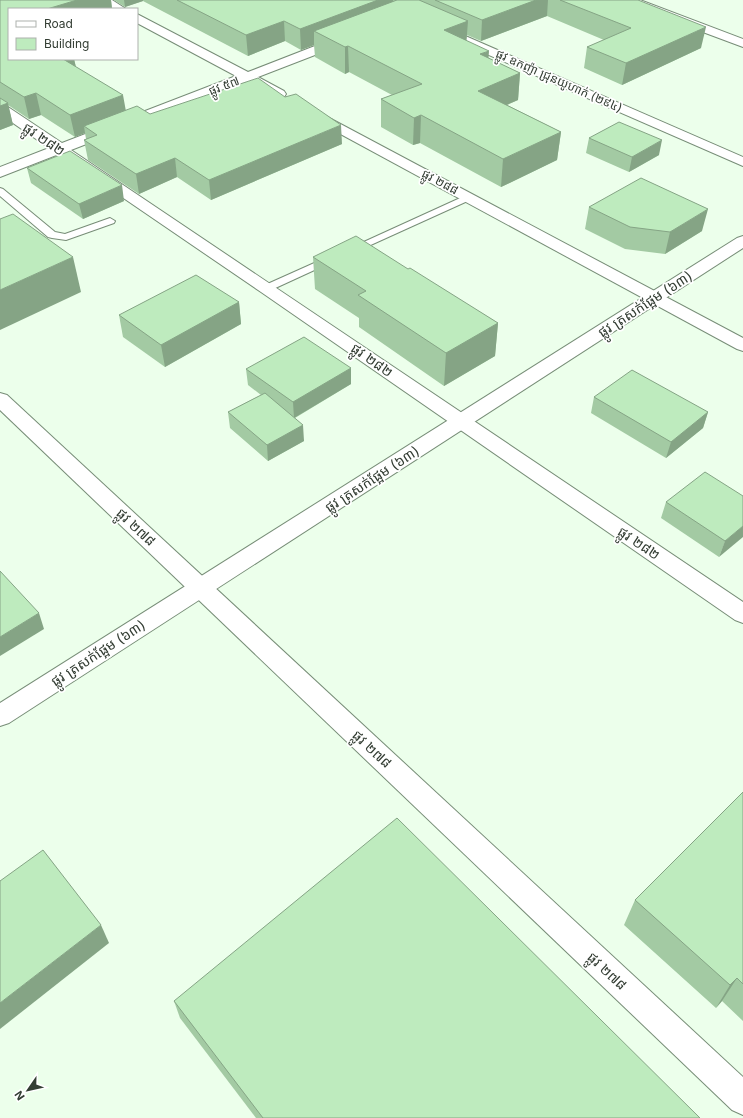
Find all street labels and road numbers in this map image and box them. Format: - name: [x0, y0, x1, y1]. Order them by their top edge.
- street label: ផ្លូវ ឧកញ៉ា ជ្រុនយូហាក់ (២៩៤): [492, 46, 625, 119]
- street label: ផ្លូវ ៥៧: [206, 73, 243, 102]
- street label: ផ្លូវ ២៨២: [18, 118, 69, 162]
- street label: ផ្លូវ ២៨៨: [418, 166, 461, 201]
- street label: ផ្លូវ ត្រសក់ផ្អែម (៦៣): [594, 267, 697, 344]
- street label: ផ្លូវ ២៨២: [346, 339, 397, 384]
- street label: ផ្លូវ ត្រសក់ផ្អែម (៦៣): [321, 442, 424, 519]
- street label: ផ្លូវ ២៧៨: [110, 504, 160, 552]
- street label: ផ្លូវ ២៨២: [613, 522, 664, 566]
- street label: ផ្លូវ ត្រសក់ផ្អែម (៦៣): [47, 616, 150, 693]
- street label: ផ្លូវ ២៧៨: [346, 726, 396, 774]
- street label: ផ្លូវ ២៧៨: [581, 948, 631, 996]

